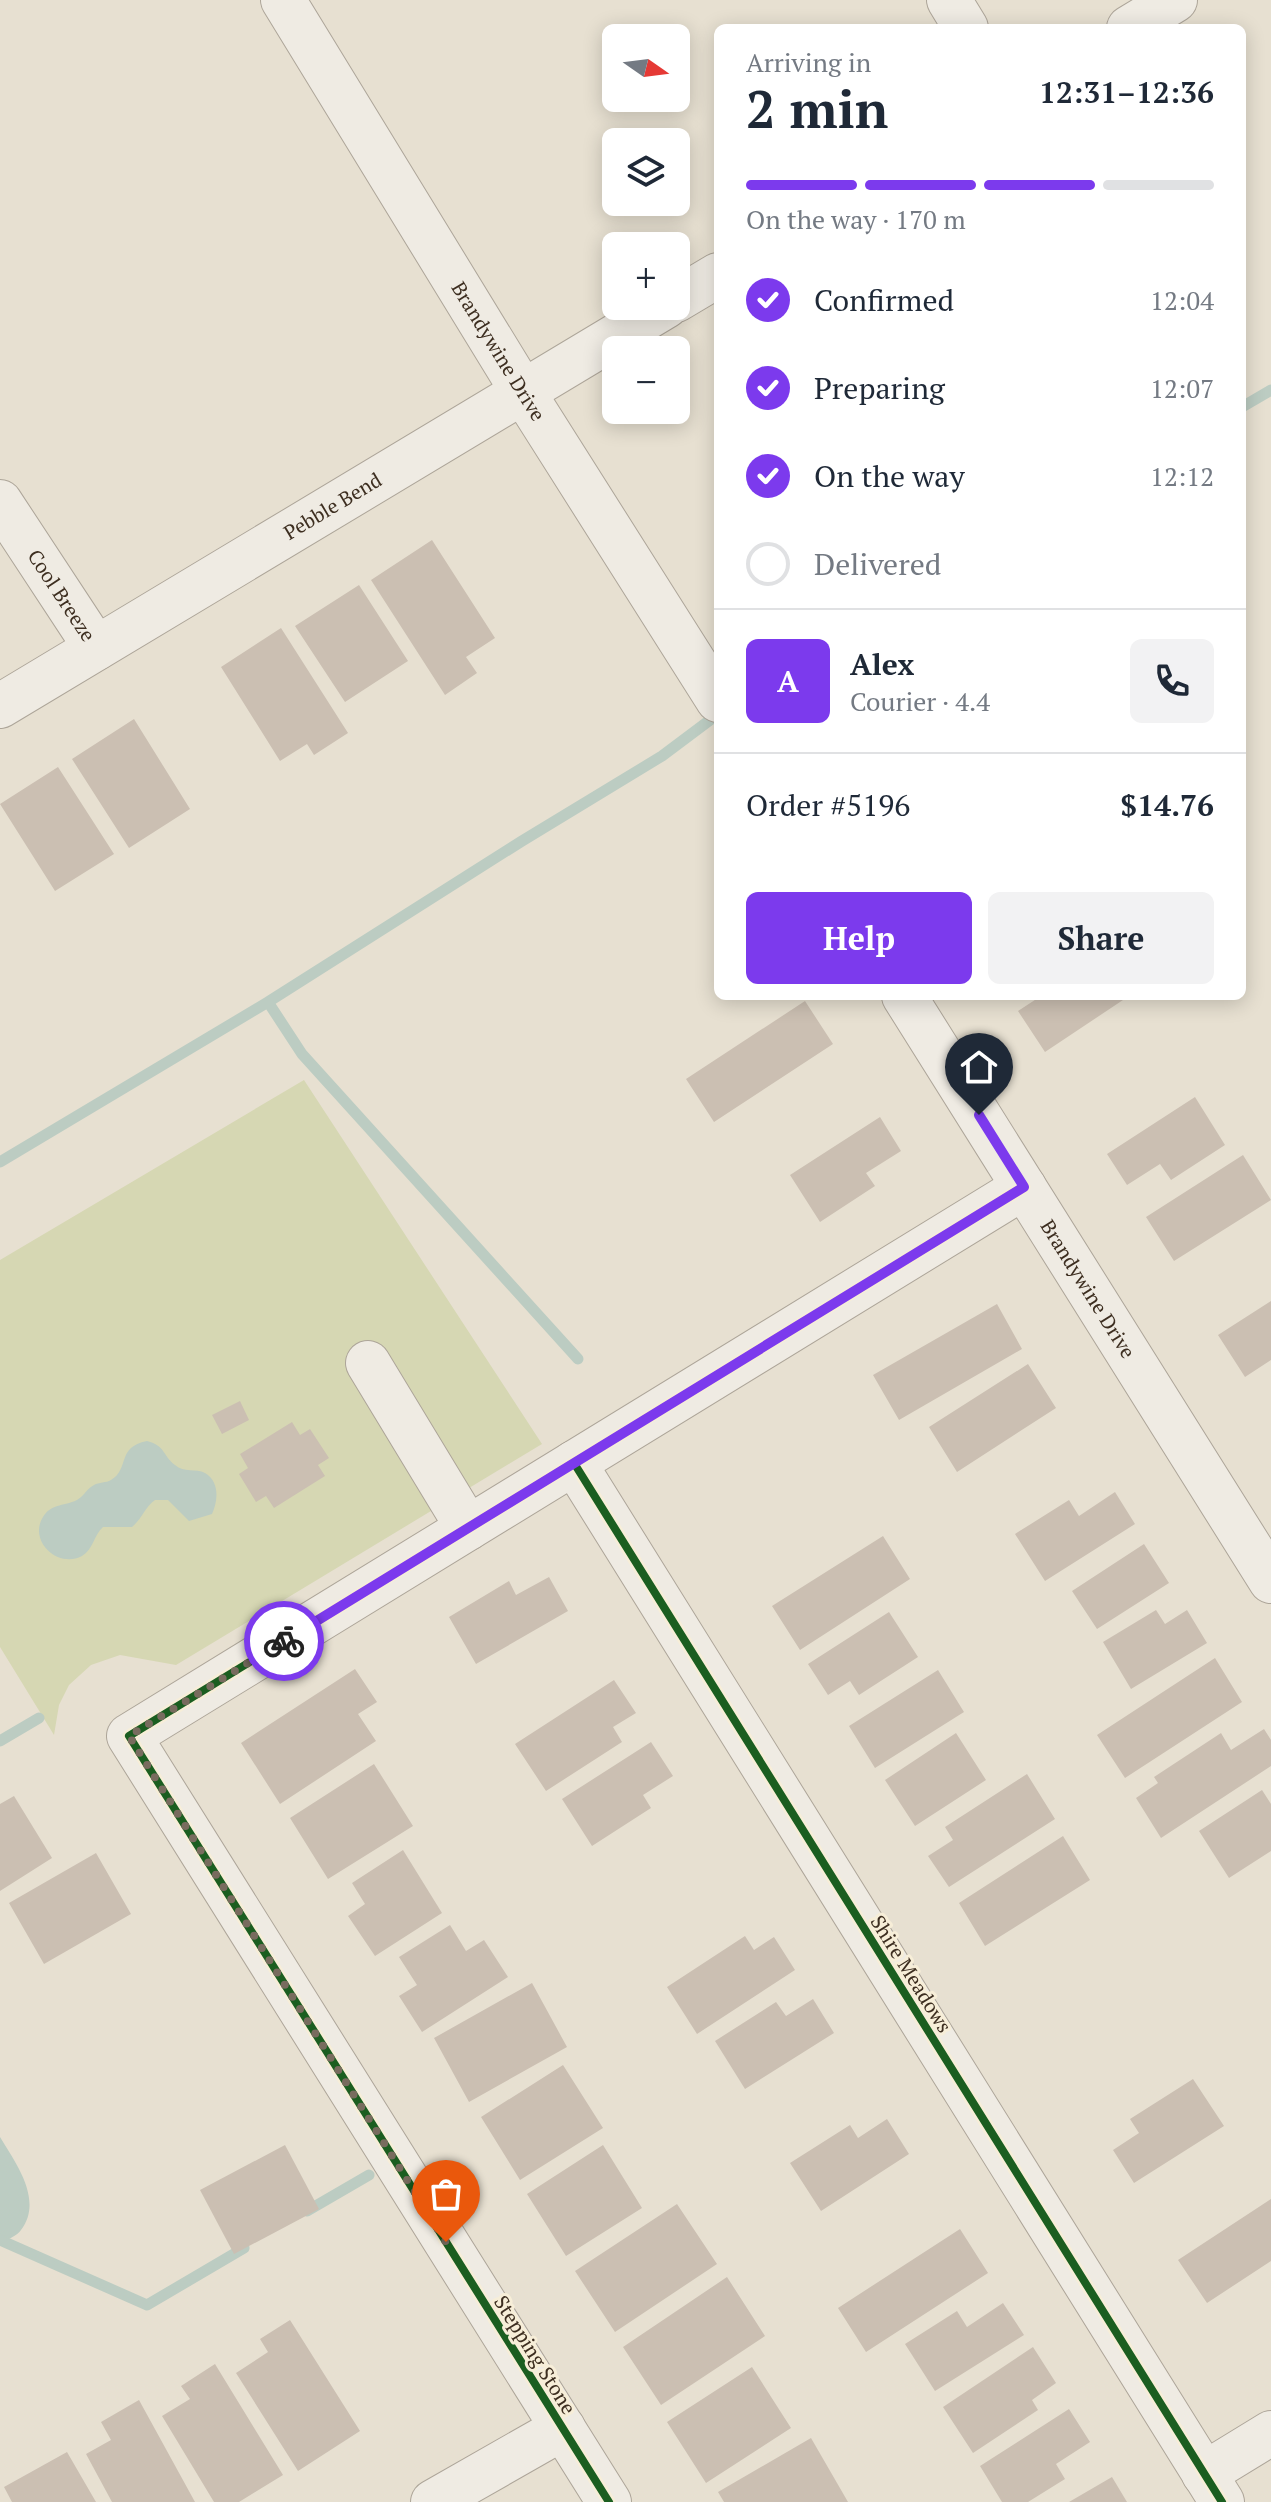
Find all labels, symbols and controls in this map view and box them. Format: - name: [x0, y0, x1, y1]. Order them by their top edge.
- north arrow: [602, 24, 690, 112]
- map controls: [602, 24, 690, 424]
- text: Arriving in: [746, 45, 871, 79]
- text: 12:31–12:36: [1039, 72, 1214, 112]
- text: 2 min: [746, 74, 888, 143]
- button: layers: [602, 128, 690, 216]
- text: On the way · 170 m: [746, 202, 966, 236]
- button: +: [602, 232, 690, 320]
- street label: Brandywine Drive: [446, 276, 552, 426]
- icon: check: [746, 278, 790, 322]
- text: Confirmed: [814, 280, 954, 320]
- text: 12:04: [1150, 283, 1214, 317]
- button: −: [602, 336, 690, 424]
- icon: check: [746, 366, 790, 410]
- text: Preparing: [814, 368, 945, 408]
- text: 12:07: [1150, 371, 1214, 405]
- icon: check: [746, 454, 790, 498]
- text: On the way: [814, 456, 965, 496]
- text: 12:12: [1150, 459, 1214, 493]
- street label: Pebble Bend: [278, 466, 386, 546]
- street label: Cool Breeze: [22, 544, 102, 647]
- text: Delivered: [814, 544, 941, 584]
- button: phone: [1130, 639, 1214, 723]
- text: Alex: [850, 644, 914, 684]
- text: A: [777, 661, 799, 701]
- text: Courier · 4.4: [850, 684, 990, 718]
- text: Order #5196: [746, 785, 910, 825]
- text: $14.76: [1120, 785, 1214, 825]
- button: Help: [746, 892, 972, 984]
- button: Share: [988, 892, 1214, 984]
- pin: [945, 1033, 1013, 1115]
- icon: home: [957, 1045, 1001, 1089]
- street label: Brandywine Drive: [1035, 1214, 1142, 1363]
- courier: [244, 1601, 324, 1681]
- icon: bike: [262, 1619, 306, 1663]
- street label: Shire Meadows: [865, 1910, 958, 2038]
- pin: [412, 2160, 480, 2242]
- icon: bag: [424, 2172, 468, 2216]
- street label: Stepping Stone: [488, 2290, 583, 2419]

